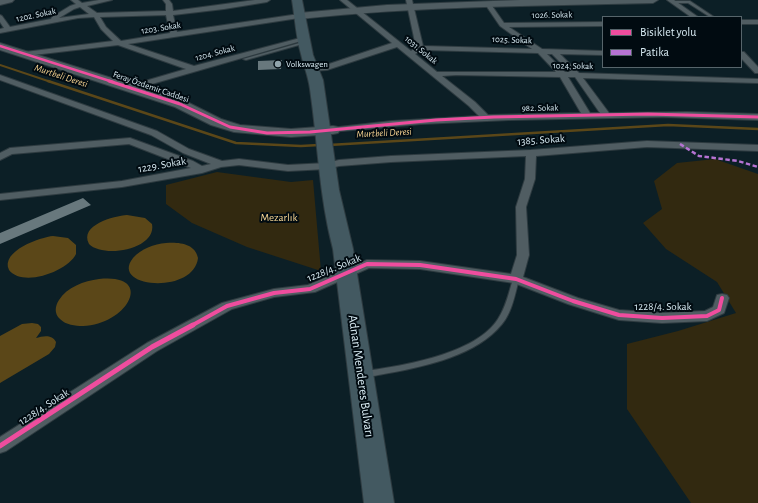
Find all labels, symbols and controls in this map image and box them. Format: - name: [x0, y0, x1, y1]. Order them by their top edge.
- street label: 1202. Sokak: [15, 6, 57, 24]
- street label: 1026. Sokak: [532, 9, 572, 21]
- legend: [602, 16, 742, 68]
- street label: 1203. Sokak: [140, 20, 182, 36]
- text: Bisiklet yolu: [640, 26, 696, 38]
- street label: 1031. Sokak: [402, 34, 440, 66]
- street label: 1025. Sokak: [492, 34, 532, 46]
- street label: 1204. Sokak: [194, 43, 236, 63]
- text: Patika: [640, 46, 669, 58]
- marker: Volkswagen: [273, 59, 283, 69]
- place label: Volkswagen: [286, 59, 328, 69]
- street label: 1024. Sokak: [553, 60, 593, 72]
- water label: Murtbeli Deresi: [33, 62, 89, 90]
- street label: Feray Özdemir Caddesi: [112, 69, 190, 105]
- street label: 982. Sokak: [522, 102, 558, 114]
- water label: Murtbeli Deresi: [356, 126, 412, 140]
- street label: 1385. Sokak: [517, 132, 565, 148]
- street label: 1229. Sokak: [137, 154, 187, 176]
- park label: Mezarlık: [261, 211, 297, 225]
- street label: 1228/4. Sokak: [305, 251, 363, 285]
- street label: 1228/4. Sokak: [634, 300, 692, 314]
- street label: Adnan Menderes Bulvarı: [345, 314, 377, 438]
- street label: 1228/4. Sokak: [16, 386, 72, 428]

